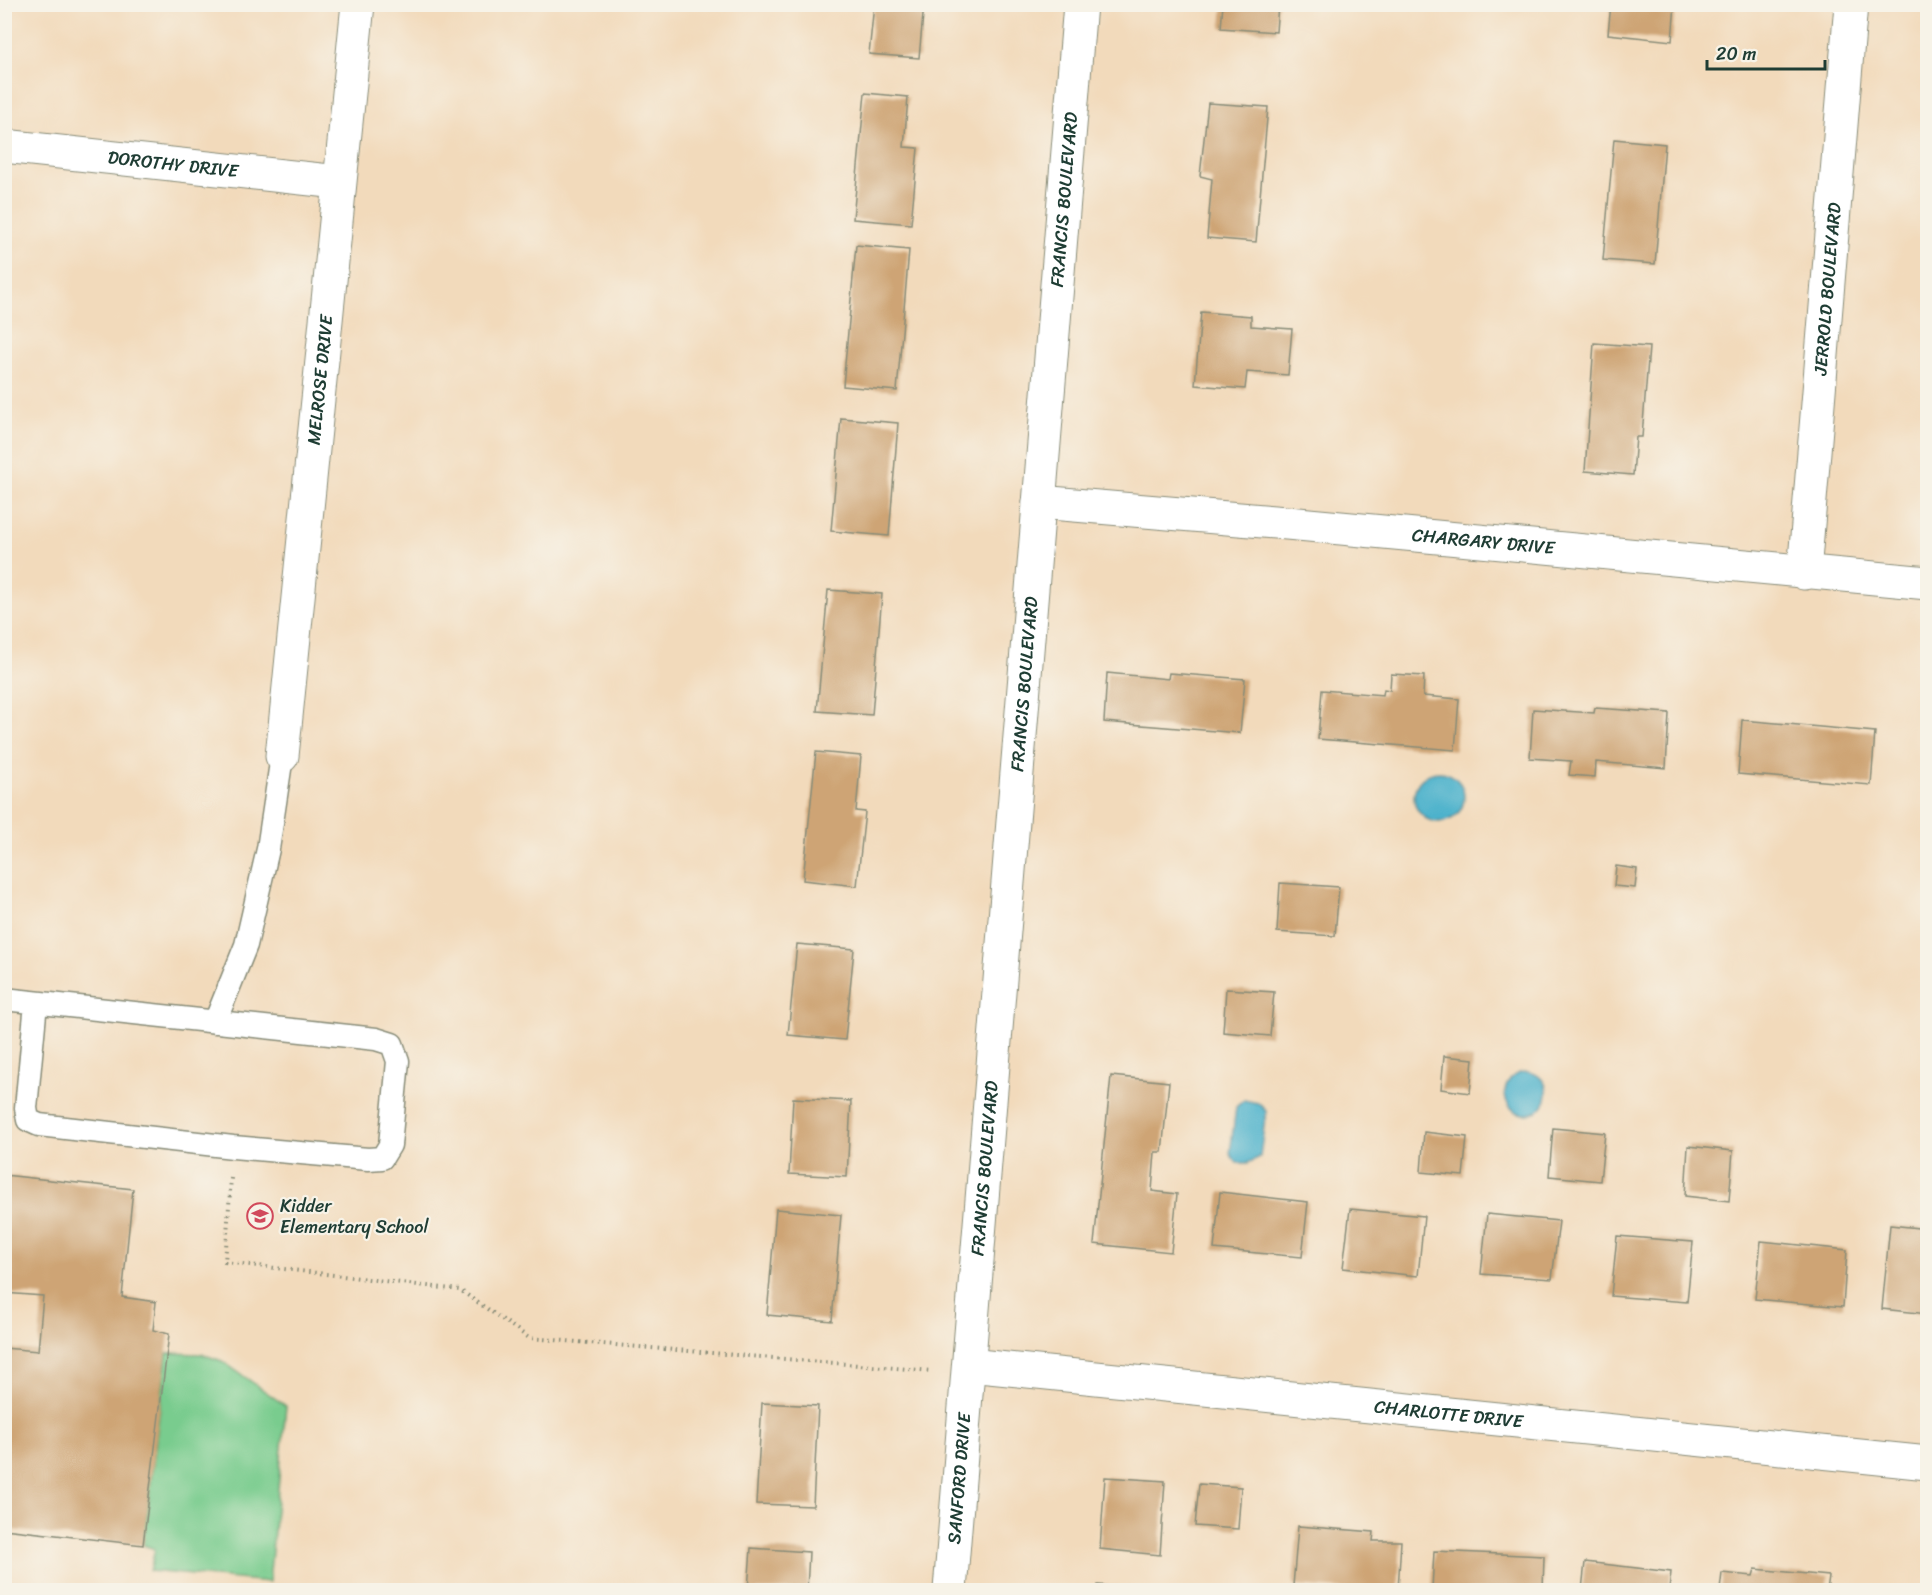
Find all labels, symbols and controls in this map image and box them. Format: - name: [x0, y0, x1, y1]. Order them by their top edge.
- scale bar: [1707, 33, 1826, 71]
- text: 20 m: [1716, 38, 1756, 70]
- street label: FRANCIS BOULEVARD: [1041, 111, 1087, 288]
- street label: DOROTHY DRIVE: [106, 141, 241, 187]
- street label: JERROLD BOULEVARD: [1804, 201, 1851, 377]
- street label: MELROSE DRIVE: [298, 312, 343, 447]
- street label: CHARGARY DRIVE: [1411, 519, 1557, 564]
- street label: FRANCIS BOULEVARD: [1001, 595, 1047, 773]
- street label: FRANCIS BOULEVARD: [961, 1079, 1008, 1257]
- place label: Kidder Elementary School: [280, 1190, 429, 1243]
- school or university icon: Kidder Elementary School: [245, 1201, 275, 1231]
- street label: CHARLOTTE DRIVE: [1373, 1390, 1525, 1438]
- street label: SANFORD DRIVE: [938, 1410, 981, 1545]

